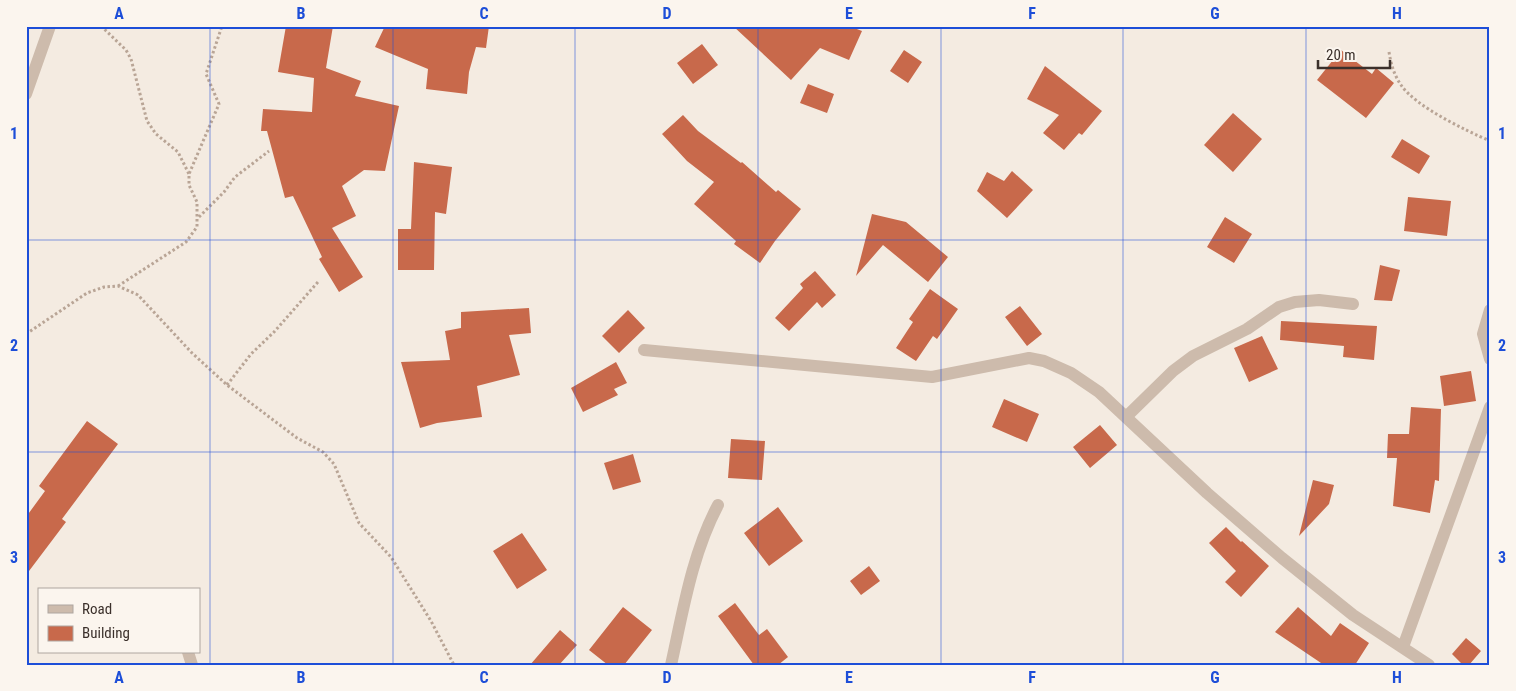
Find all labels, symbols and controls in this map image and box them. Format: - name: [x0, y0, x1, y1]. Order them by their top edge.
- text: A: [114, 4, 124, 23]
- text: B: [297, 4, 306, 23]
- text: C: [479, 4, 489, 23]
- text: D: [662, 4, 672, 23]
- text: E: [845, 4, 853, 23]
- text: F: [1028, 4, 1036, 23]
- text: G: [1210, 4, 1220, 23]
- text: H: [1392, 4, 1402, 23]
- scale bar: [1318, 38, 1391, 70]
- text: 20 m: [1326, 46, 1356, 64]
- text: 1: [10, 124, 18, 143]
- text: 1: [1498, 124, 1506, 143]
- text: 2: [10, 336, 18, 355]
- text: 2: [1498, 336, 1506, 355]
- text: 3: [10, 548, 18, 567]
- text: 3: [1498, 548, 1506, 567]
- legend: [38, 588, 200, 654]
- text: Road: [82, 600, 112, 618]
- text: Building: [82, 624, 130, 642]
- text: A: [114, 668, 124, 687]
- text: B: [297, 668, 306, 687]
- text: C: [479, 668, 489, 687]
- text: D: [662, 668, 672, 687]
- text: E: [845, 668, 853, 687]
- text: F: [1028, 668, 1036, 687]
- text: G: [1210, 668, 1220, 687]
- text: H: [1392, 668, 1402, 687]

